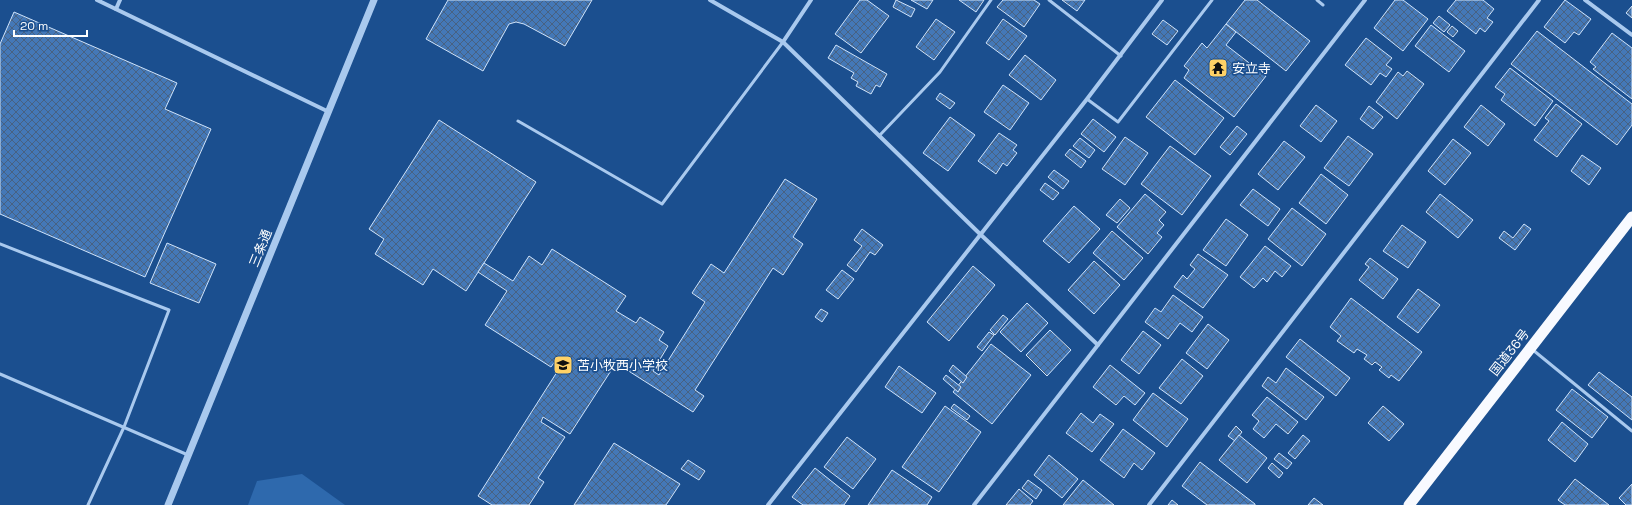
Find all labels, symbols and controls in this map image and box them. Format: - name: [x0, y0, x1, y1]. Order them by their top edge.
- scale bar: [14, 12, 87, 38]
- text: 20 m: [20, 18, 48, 34]
- temple icon: 安立寺: [1207, 57, 1229, 79]
- place label: 安立寺: [1232, 60, 1271, 77]
- street label: 三条通: [245, 227, 276, 269]
- street label: 国道36号: [1486, 325, 1533, 379]
- school or university icon: 苫小牧西小学校: [552, 354, 574, 376]
- place label: 苫小牧西小学校: [577, 357, 668, 374]

